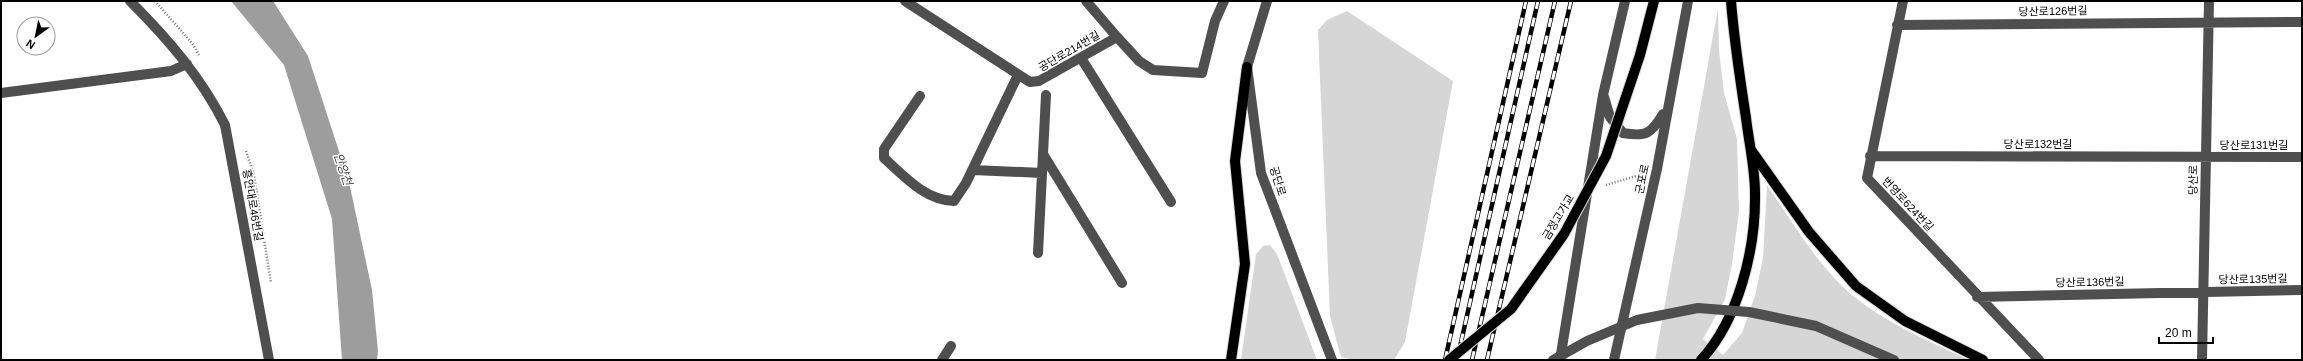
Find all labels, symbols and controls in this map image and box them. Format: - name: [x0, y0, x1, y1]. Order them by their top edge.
- street label: 당산로126번길: [2018, 4, 2088, 18]
- north arrow: [16, 16, 56, 56]
- street label: 공단로214번길: [1036, 29, 1102, 73]
- text: N: [24, 37, 37, 52]
- street label: 당산로132번길: [2004, 138, 2072, 150]
- street label: 당산로131번길: [2220, 139, 2288, 151]
- water label: 안양천: [331, 151, 355, 189]
- street label: 군포로: [1633, 163, 1651, 195]
- street label: 공단로: [1268, 165, 1288, 197]
- street label: 당산로: [2187, 165, 2199, 195]
- street label: 흥안대로46번길: [241, 168, 265, 242]
- street label: 번영로624번길: [1880, 175, 1936, 233]
- street label: 금정고가교: [1540, 192, 1576, 242]
- street label: 당산로135번길: [2218, 272, 2288, 286]
- street label: 당산로136번길: [2055, 275, 2125, 289]
- scale bar: [2159, 319, 2213, 345]
- text: 20 m: [2165, 326, 2192, 340]

